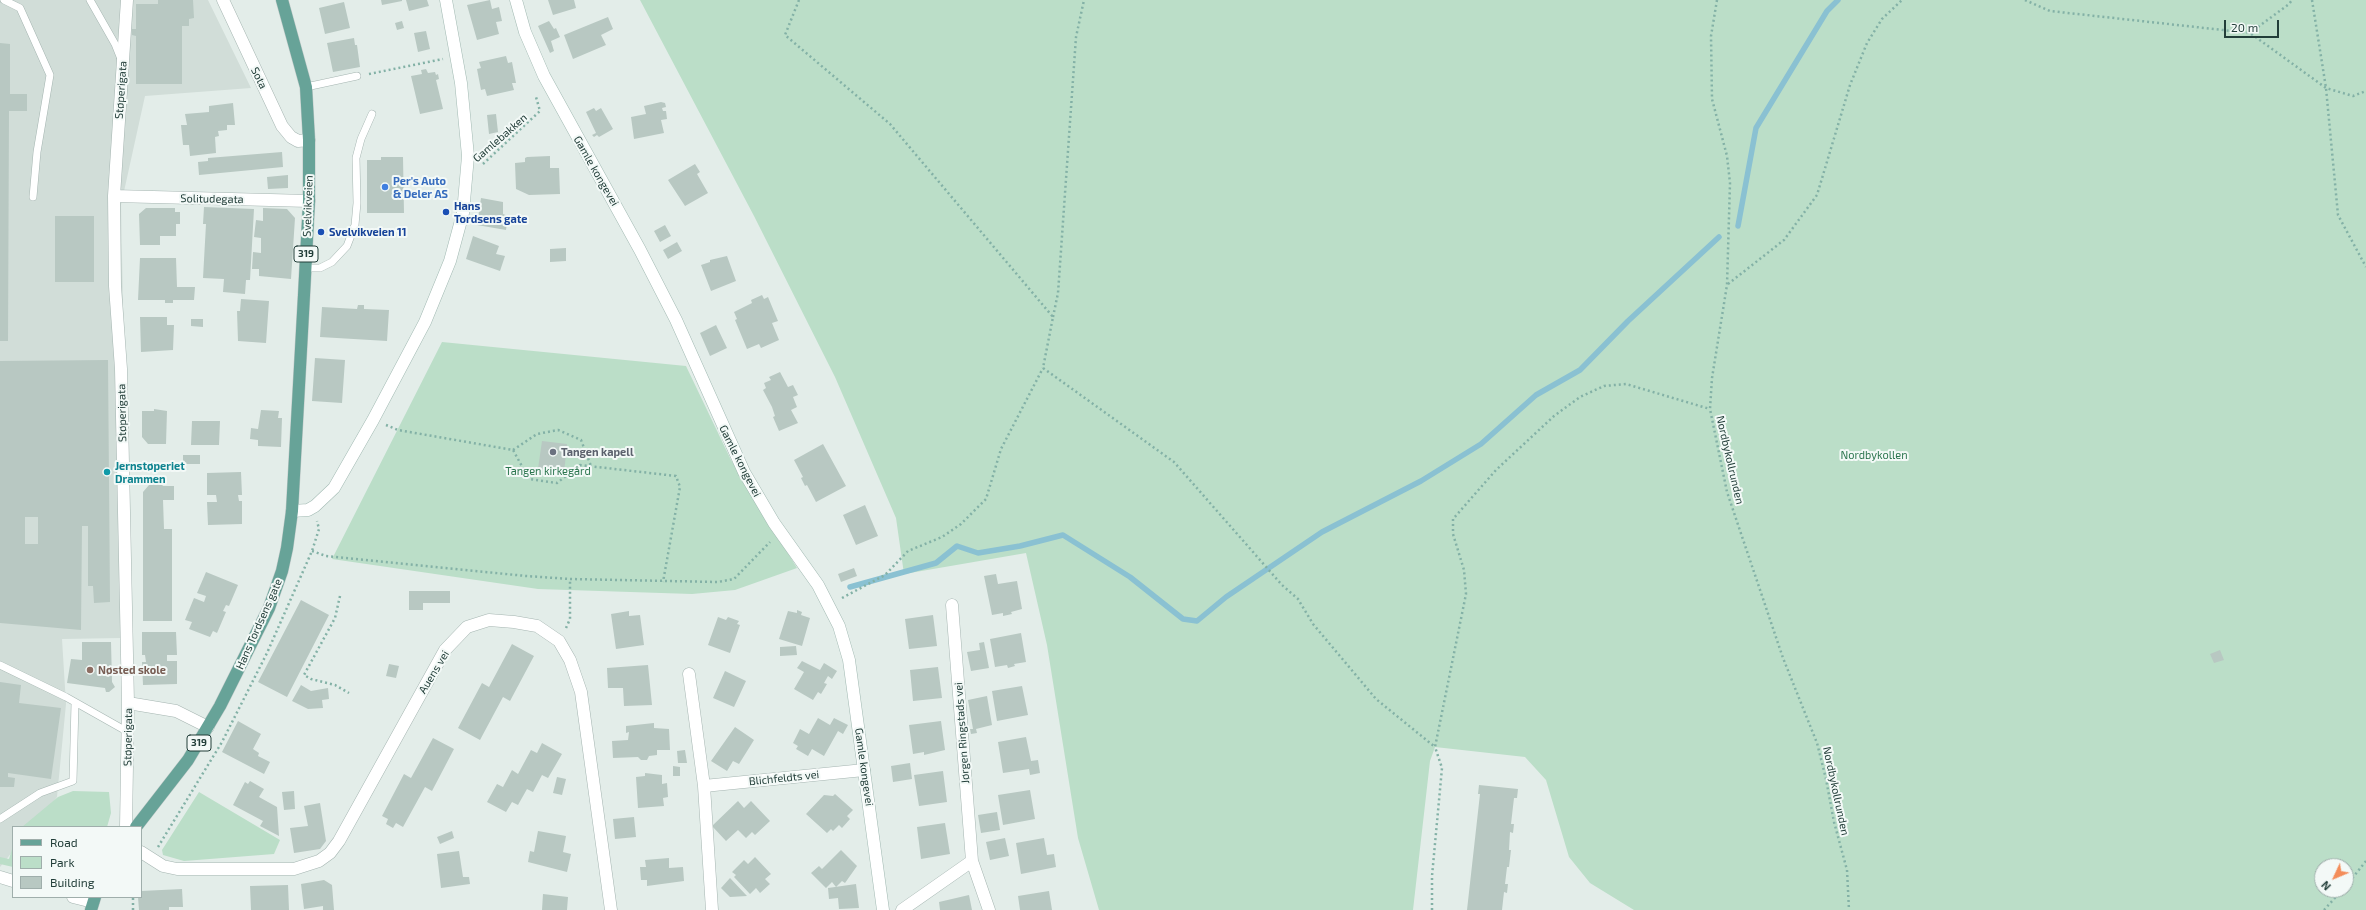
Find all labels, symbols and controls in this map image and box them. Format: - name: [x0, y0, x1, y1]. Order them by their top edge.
- scale bar: [2226, 12, 2281, 38]
- text: 20 m: [2231, 20, 2258, 34]
- street label: Støperigata: [112, 60, 130, 120]
- street label: Sota: [248, 65, 270, 91]
- street label: Gamlebakken: [470, 111, 530, 165]
- street label: Gamle kongevei: [571, 134, 621, 208]
- place label: Per's Auto & Deler AS: [393, 174, 448, 200]
- street label: Svelvikveien: [300, 175, 316, 237]
- marker: Per's Auto & Deler AS: [380, 182, 390, 192]
- street label: Solitudegata: [180, 192, 244, 206]
- place label: Hans Tordsens gate: [454, 199, 527, 225]
- marker: Hans Tordsens gate: [441, 207, 451, 217]
- place label: Svelvikveien 11: [329, 225, 407, 239]
- marker: Svelvikveien 11: [316, 227, 326, 237]
- road number: 319: [294, 246, 318, 262]
- street label: Støperigata: [115, 384, 129, 442]
- street label: Nordbykollrunden: [1713, 414, 1747, 506]
- street label: Gamle kongevei: [716, 423, 764, 499]
- place label: Tangen kapell: [561, 445, 633, 459]
- marker: Tangen kapell: [548, 447, 558, 457]
- park label: Nordbykollen: [1840, 448, 1908, 462]
- place label: Jernstøperiet Drammen: [115, 459, 185, 485]
- park label: Tangen kirkegård: [505, 464, 591, 478]
- marker: Jernstøperiet Drammen: [102, 467, 112, 477]
- street label: Hans Tordsens gate: [233, 577, 285, 671]
- street label: Auens vei: [416, 648, 452, 696]
- place label: Nøsted skole: [98, 663, 166, 677]
- marker: Nøsted skole: [85, 665, 95, 675]
- street label: Jørgen Ringstads vei: [952, 682, 972, 784]
- street label: Støperigata: [121, 708, 135, 766]
- street label: Gamle kongevei: [852, 727, 876, 807]
- road number: 319: [187, 735, 211, 751]
- street label: Nordbykollrunden: [1820, 745, 1852, 837]
- street label: Blichfeldts vei: [748, 768, 820, 788]
- legend: [12, 826, 142, 898]
- text: Road: [50, 835, 78, 849]
- text: Park: [50, 855, 75, 869]
- north arrow: [2314, 858, 2354, 898]
- text: Building: [50, 875, 94, 889]
- text: N: [2318, 879, 2333, 893]

